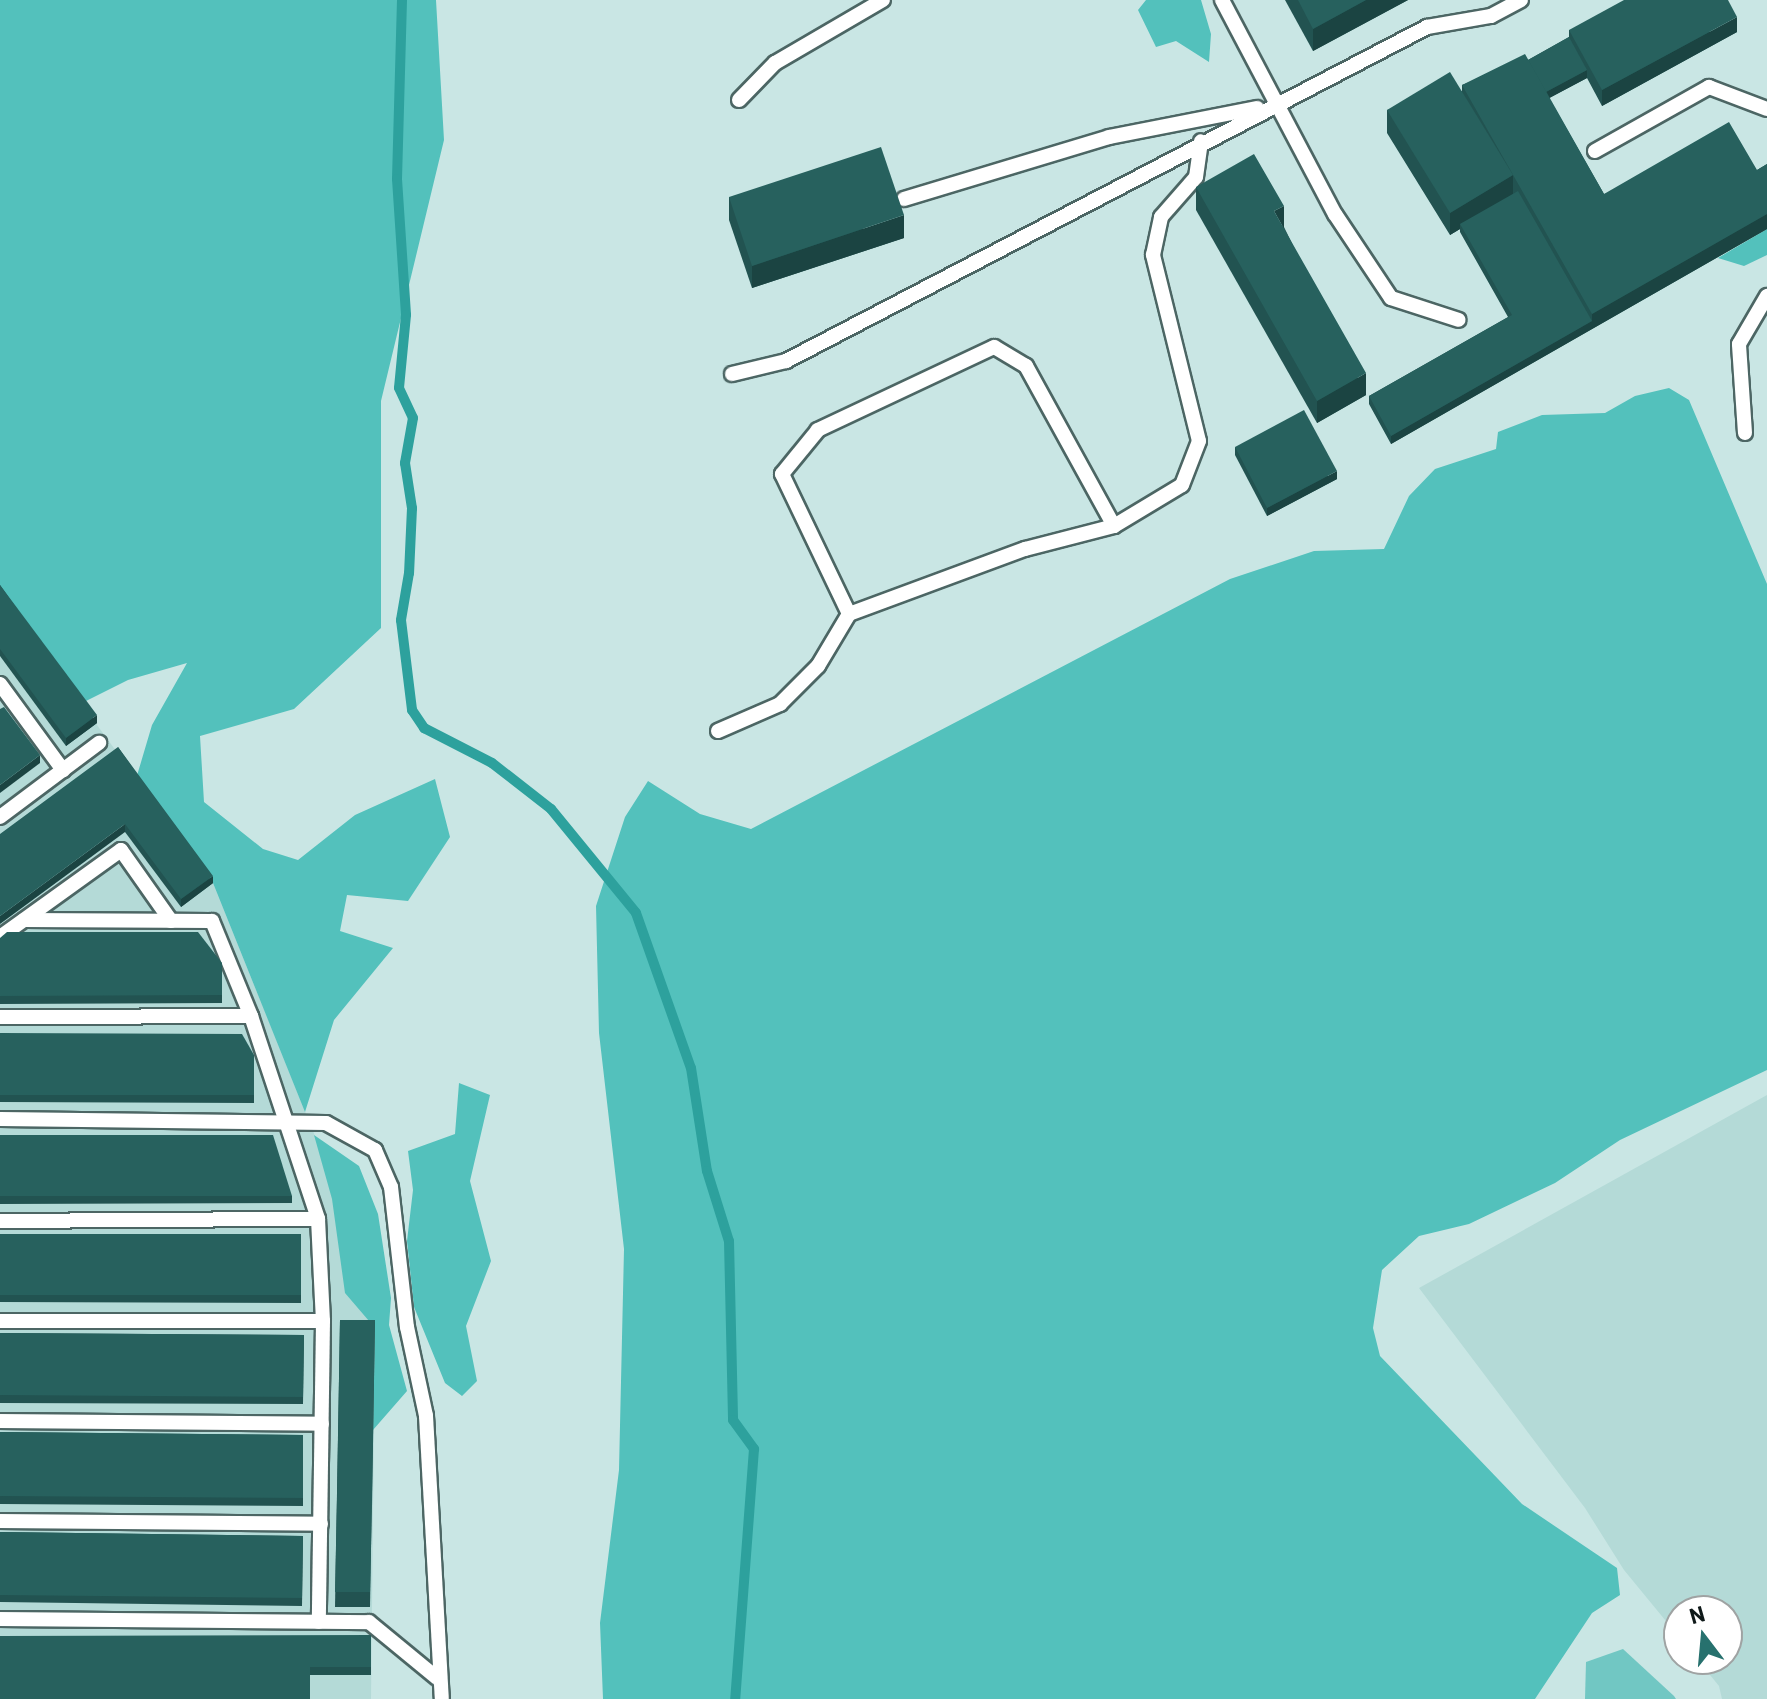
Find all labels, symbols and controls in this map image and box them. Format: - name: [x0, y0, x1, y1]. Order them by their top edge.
- north arrow: [1663, 1595, 1743, 1675]
- text: N: [1686, 1599, 1708, 1628]

